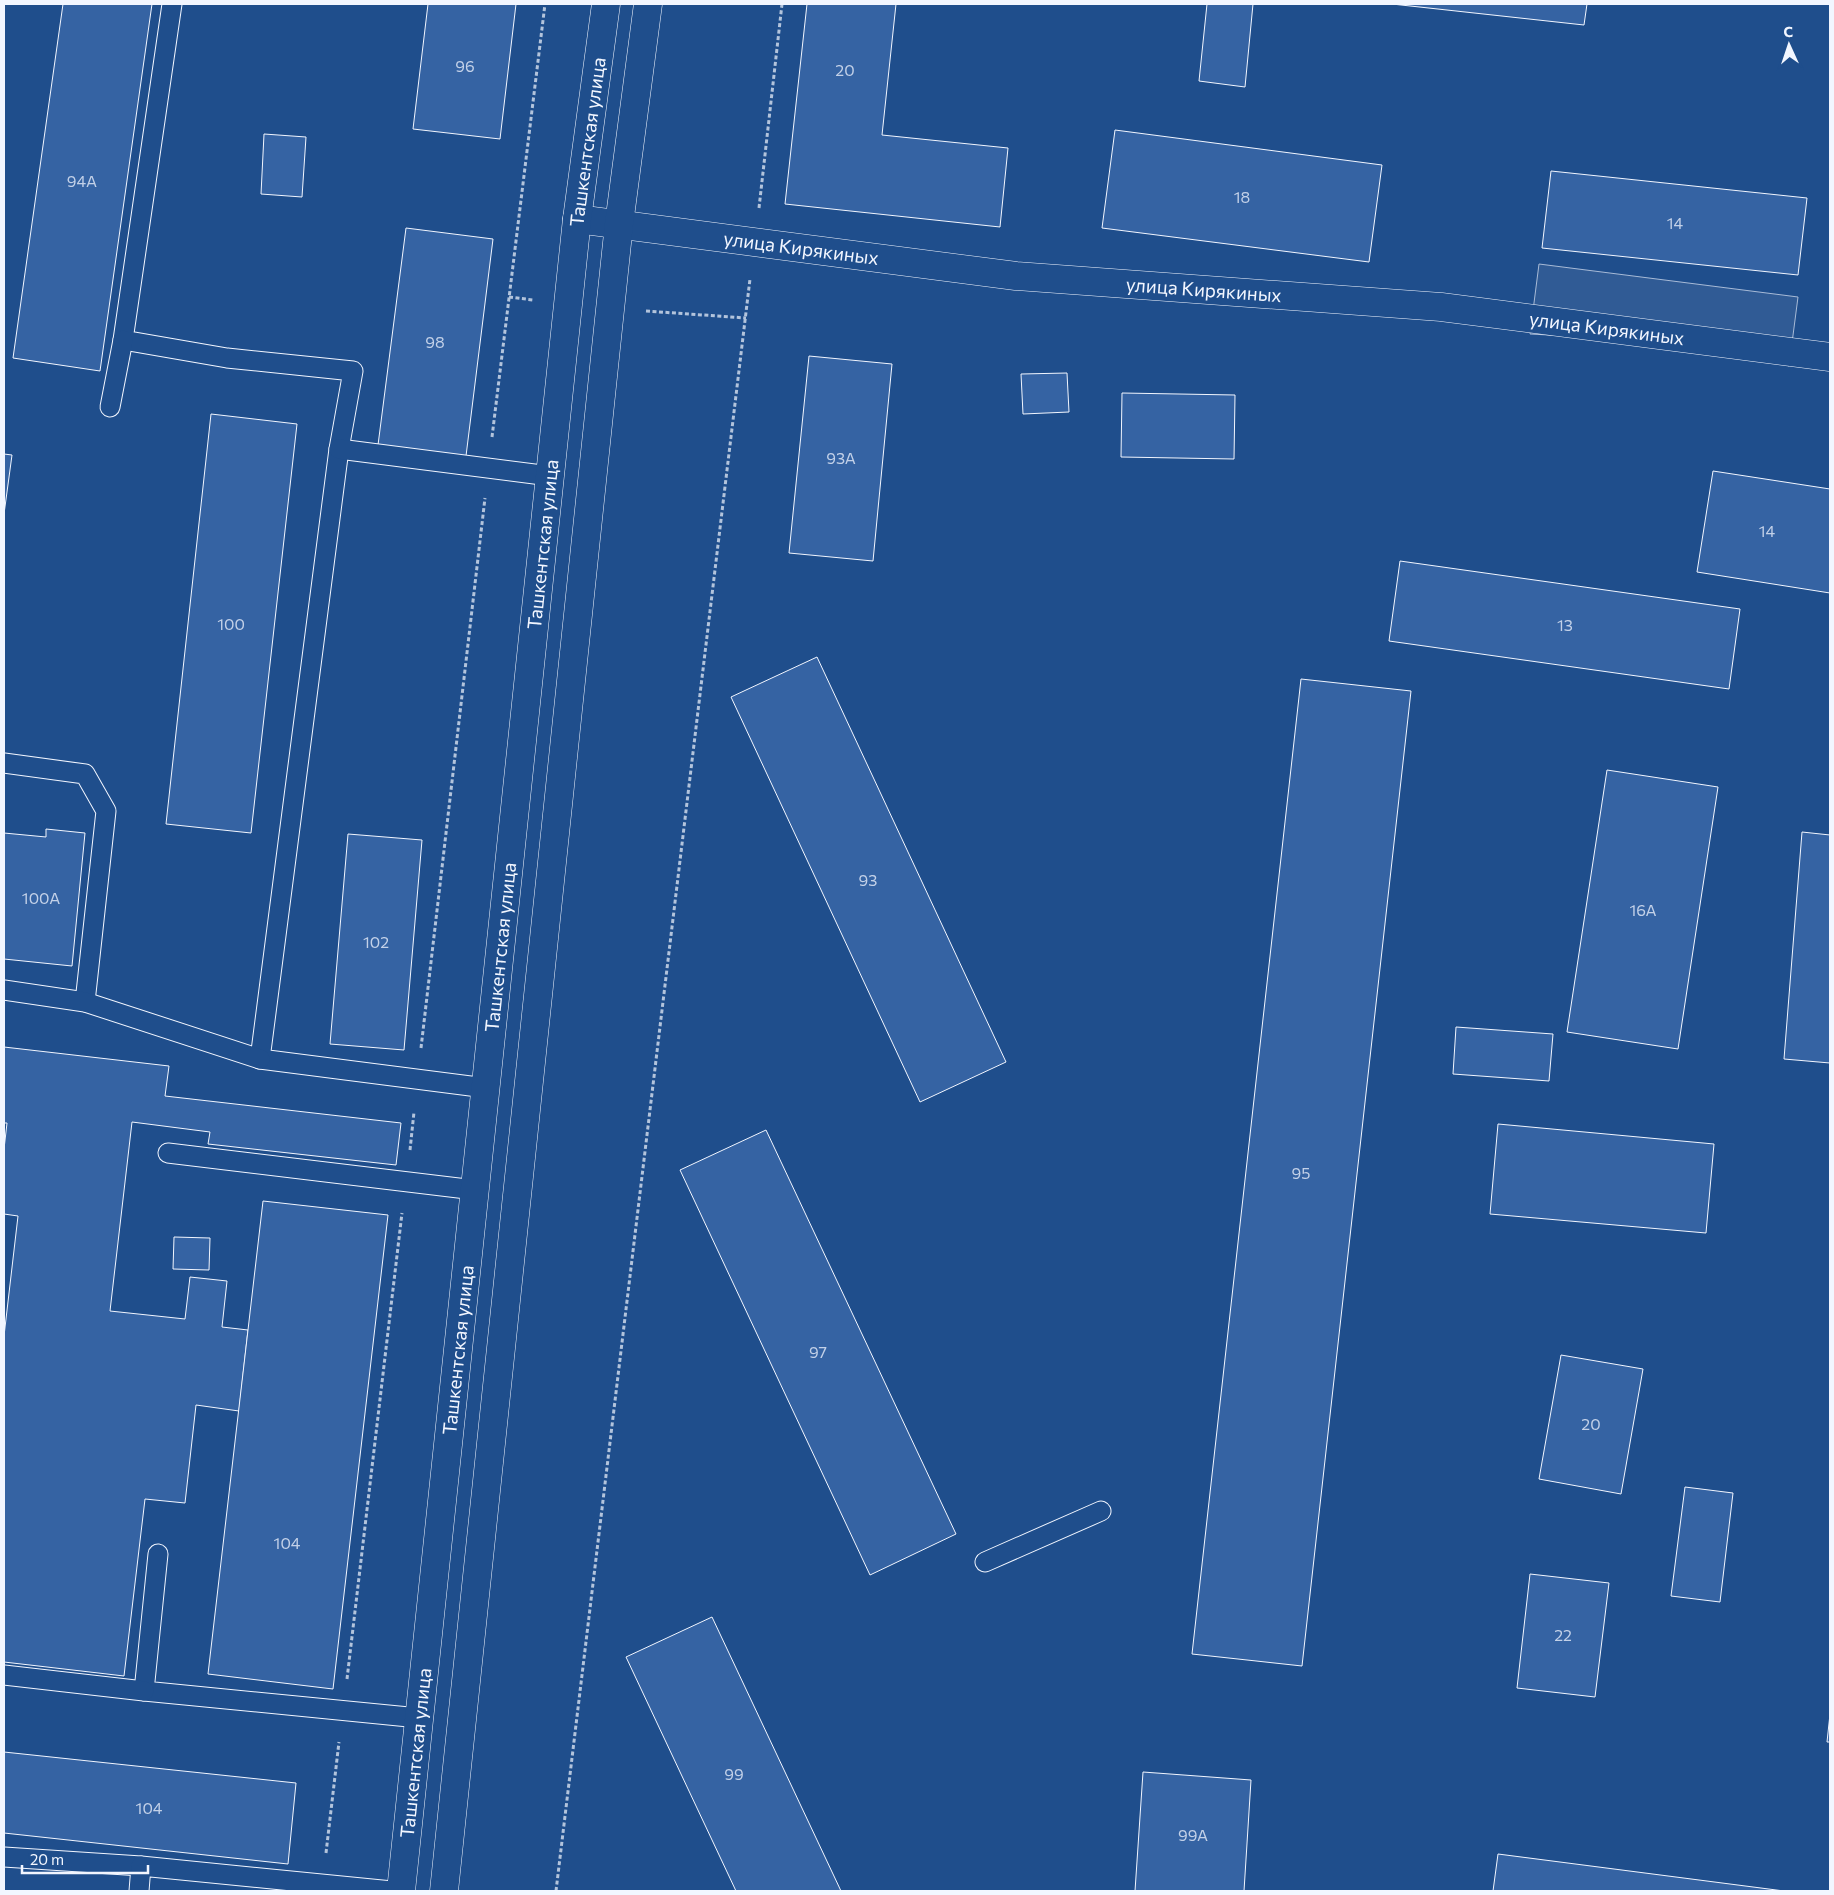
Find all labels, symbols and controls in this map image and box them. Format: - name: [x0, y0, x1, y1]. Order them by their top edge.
- north arrow: [1764, 20, 1814, 70]
- text: С: [1783, 23, 1794, 40]
- house number: 96: [455, 56, 475, 75]
- street label: Ташкентская улица: [564, 56, 610, 228]
- house number: 20: [835, 60, 855, 79]
- house number: 94А: [67, 171, 97, 190]
- house number: 18: [1234, 187, 1250, 206]
- house number: 14: [1667, 213, 1684, 232]
- street label: улица Кирякиных: [722, 226, 880, 269]
- street label: улица Кирякиных: [1125, 272, 1283, 306]
- street label: улица Кирякиных: [1528, 306, 1686, 349]
- house number: 98: [425, 332, 445, 351]
- house number: 93А: [826, 448, 856, 467]
- street label: Ташкентская улица: [522, 458, 563, 630]
- house number: 14: [1759, 521, 1776, 540]
- house number: 100: [217, 614, 245, 633]
- house number: 13: [1557, 615, 1573, 634]
- street label: Ташкентская улица: [479, 861, 520, 1033]
- house number: 93: [859, 870, 877, 889]
- house number: 100А: [22, 888, 60, 907]
- house number: 16А: [1629, 900, 1657, 919]
- house number: 102: [363, 932, 389, 951]
- house number: 95: [1292, 1163, 1310, 1182]
- street label: Ташкентская улица: [437, 1264, 478, 1436]
- house number: 97: [809, 1342, 827, 1361]
- house number: 20: [1581, 1414, 1601, 1433]
- house number: 104: [274, 1533, 301, 1552]
- house number: 22: [1554, 1625, 1572, 1644]
- street label: Ташкентская улица: [395, 1667, 435, 1839]
- house number: 99: [724, 1764, 744, 1783]
- house number: 104: [136, 1798, 163, 1817]
- house number: 99А: [1178, 1825, 1208, 1844]
- scale bar: [22, 1842, 149, 1874]
- text: 20 m: [30, 1850, 64, 1868]

